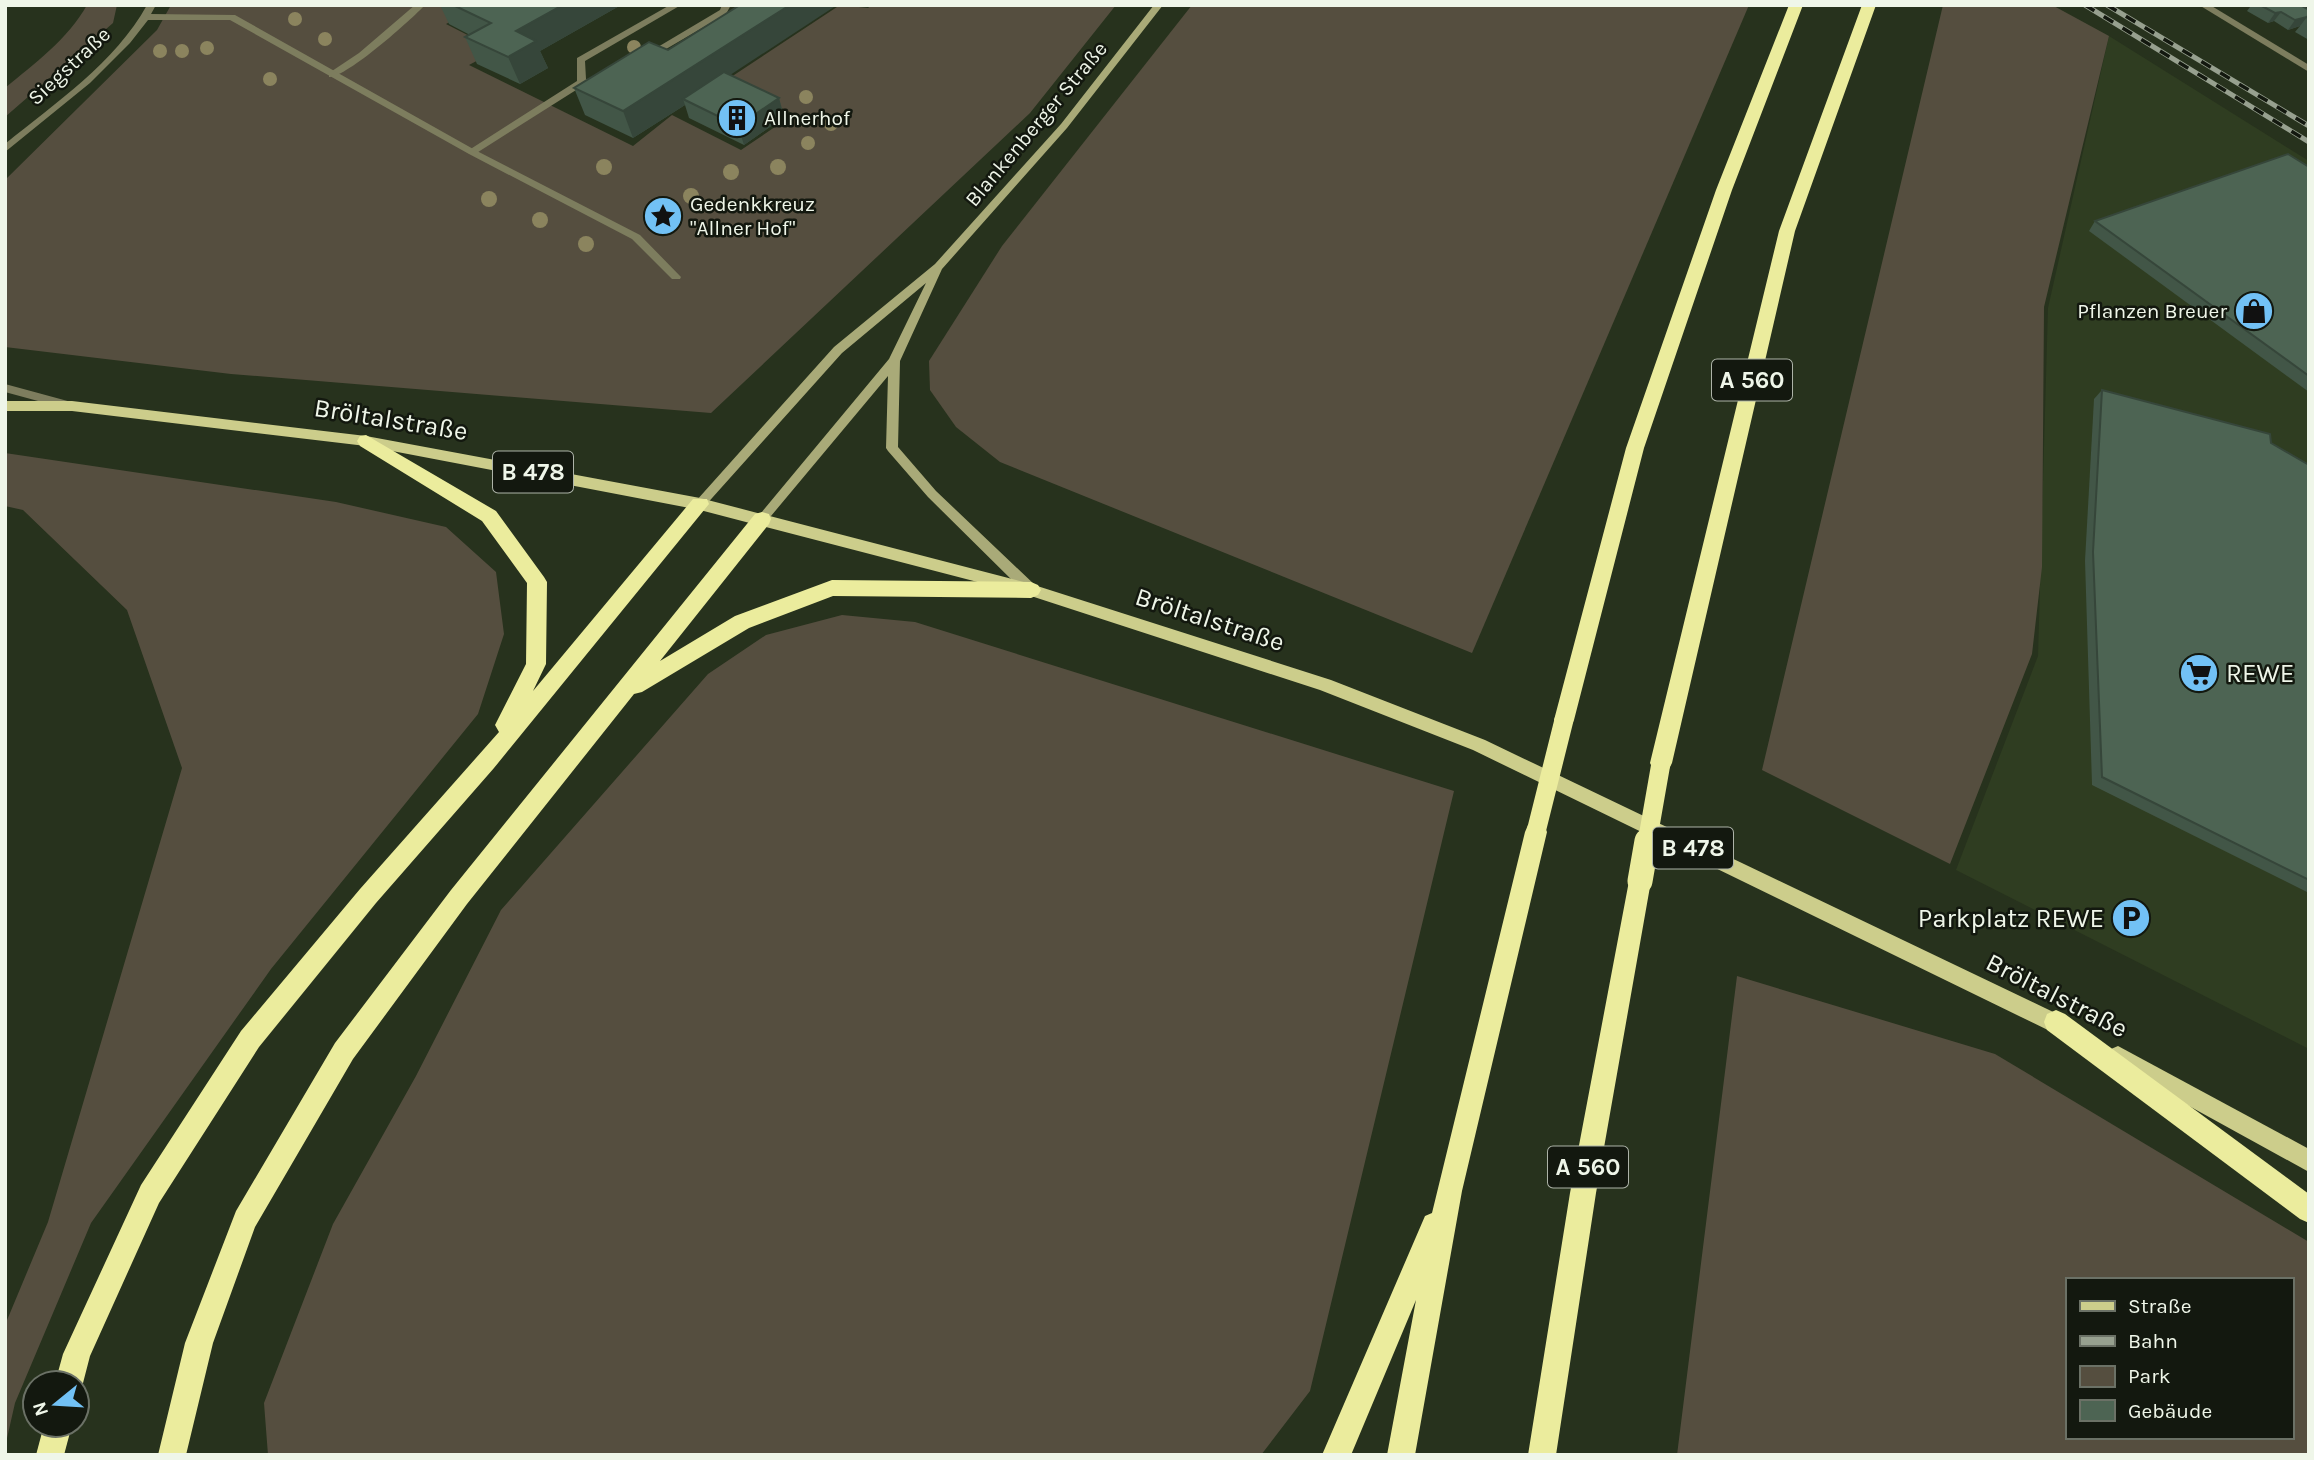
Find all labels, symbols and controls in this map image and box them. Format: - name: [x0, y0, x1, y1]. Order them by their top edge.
- street label: Siegstraße: [23, 22, 115, 110]
- street label: Blankenberger Straße: [960, 37, 1112, 211]
- building icon: Allnerhof: [716, 97, 758, 139]
- place label: Allnerhof: [764, 106, 851, 130]
- place label: Gedenkkreuz "Allner Hof": [690, 192, 815, 240]
- place icon: Gedenkkreuz "Allner Hof": [642, 195, 684, 237]
- shop icon: Pflanzen Breuer: [2233, 290, 2275, 332]
- place label: Pflanzen Breuer: [2077, 299, 2227, 323]
- road number: A 560: [1712, 360, 1792, 400]
- street label: Bröltalstraße: [312, 392, 470, 447]
- road number: B 478: [493, 452, 573, 492]
- street label: Bröltalstraße: [1131, 581, 1288, 658]
- supermarket icon: REWE: [2178, 652, 2220, 694]
- place label: REWE: [2226, 658, 2294, 689]
- road number: B 478: [1653, 828, 1733, 868]
- parking icon: Parkplatz REWE: [2110, 897, 2152, 939]
- place label: Parkplatz REWE: [1918, 903, 2104, 934]
- street label: Bröltalstraße: [1981, 946, 2133, 1044]
- road number: A 560: [1548, 1147, 1628, 1188]
- legend: [2066, 1278, 2293, 1439]
- text: Straße: [2128, 1294, 2191, 1318]
- text: Bahn: [2128, 1329, 2178, 1353]
- text: Park: [2128, 1364, 2171, 1388]
- north arrow: [21, 1369, 91, 1439]
- text: N: [28, 1399, 53, 1419]
- text: Gebäude: [2128, 1399, 2212, 1423]

